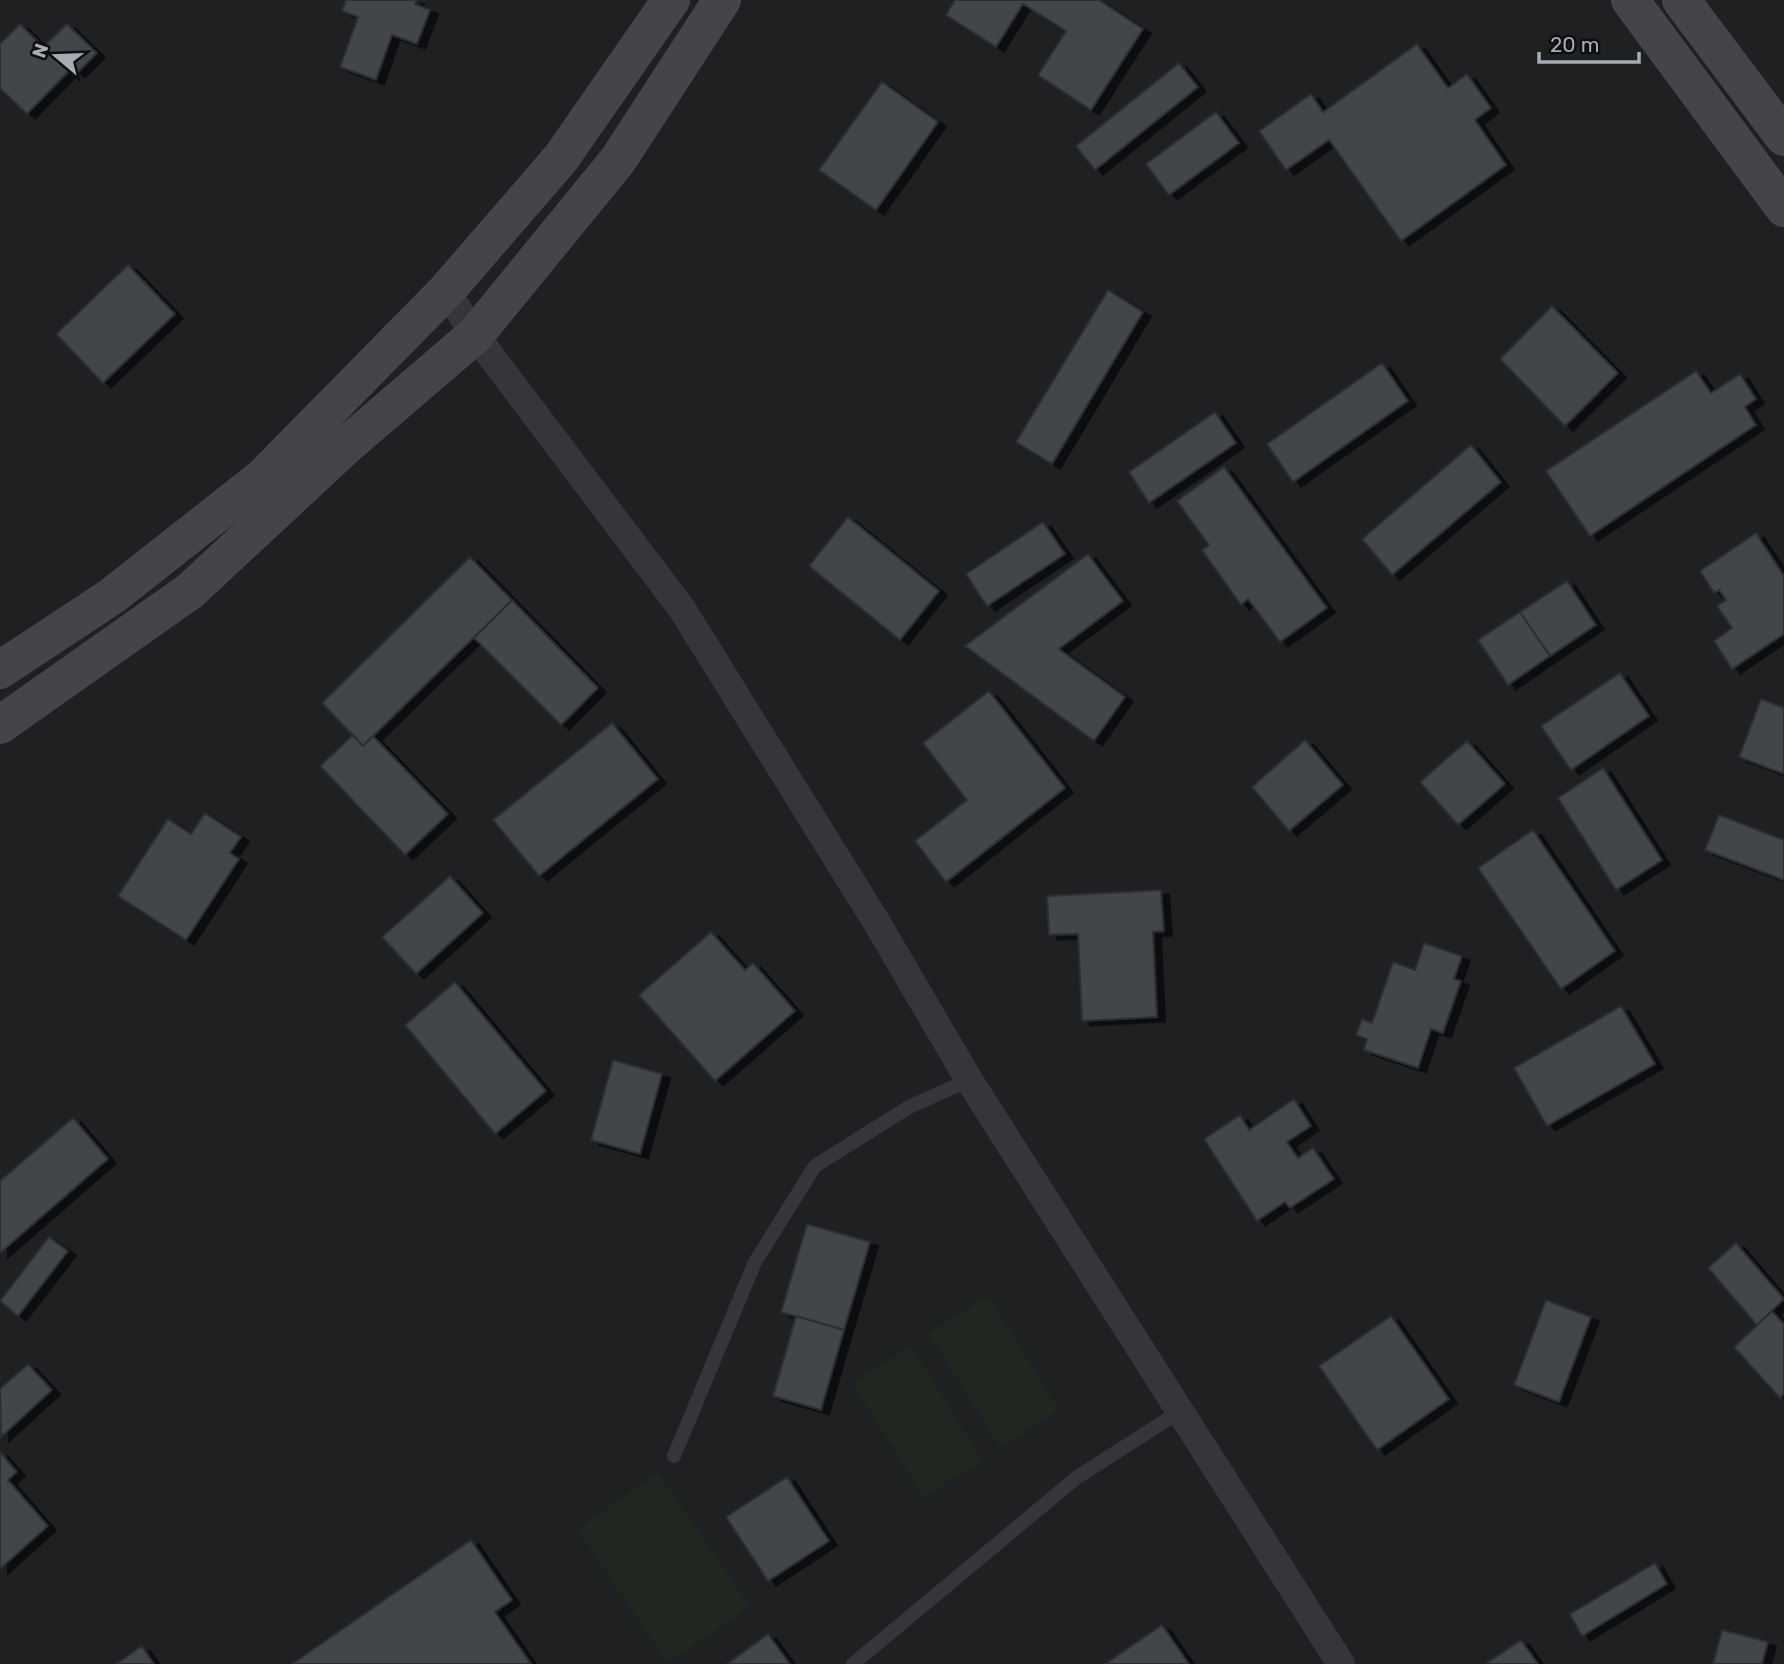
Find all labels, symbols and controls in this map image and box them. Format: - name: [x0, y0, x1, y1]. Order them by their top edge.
- north arrow: [21, 21, 91, 91]
- scale bar: [1539, 21, 1639, 65]
- text: 20 m: [1550, 32, 1599, 57]
- text: N: [27, 40, 53, 61]

